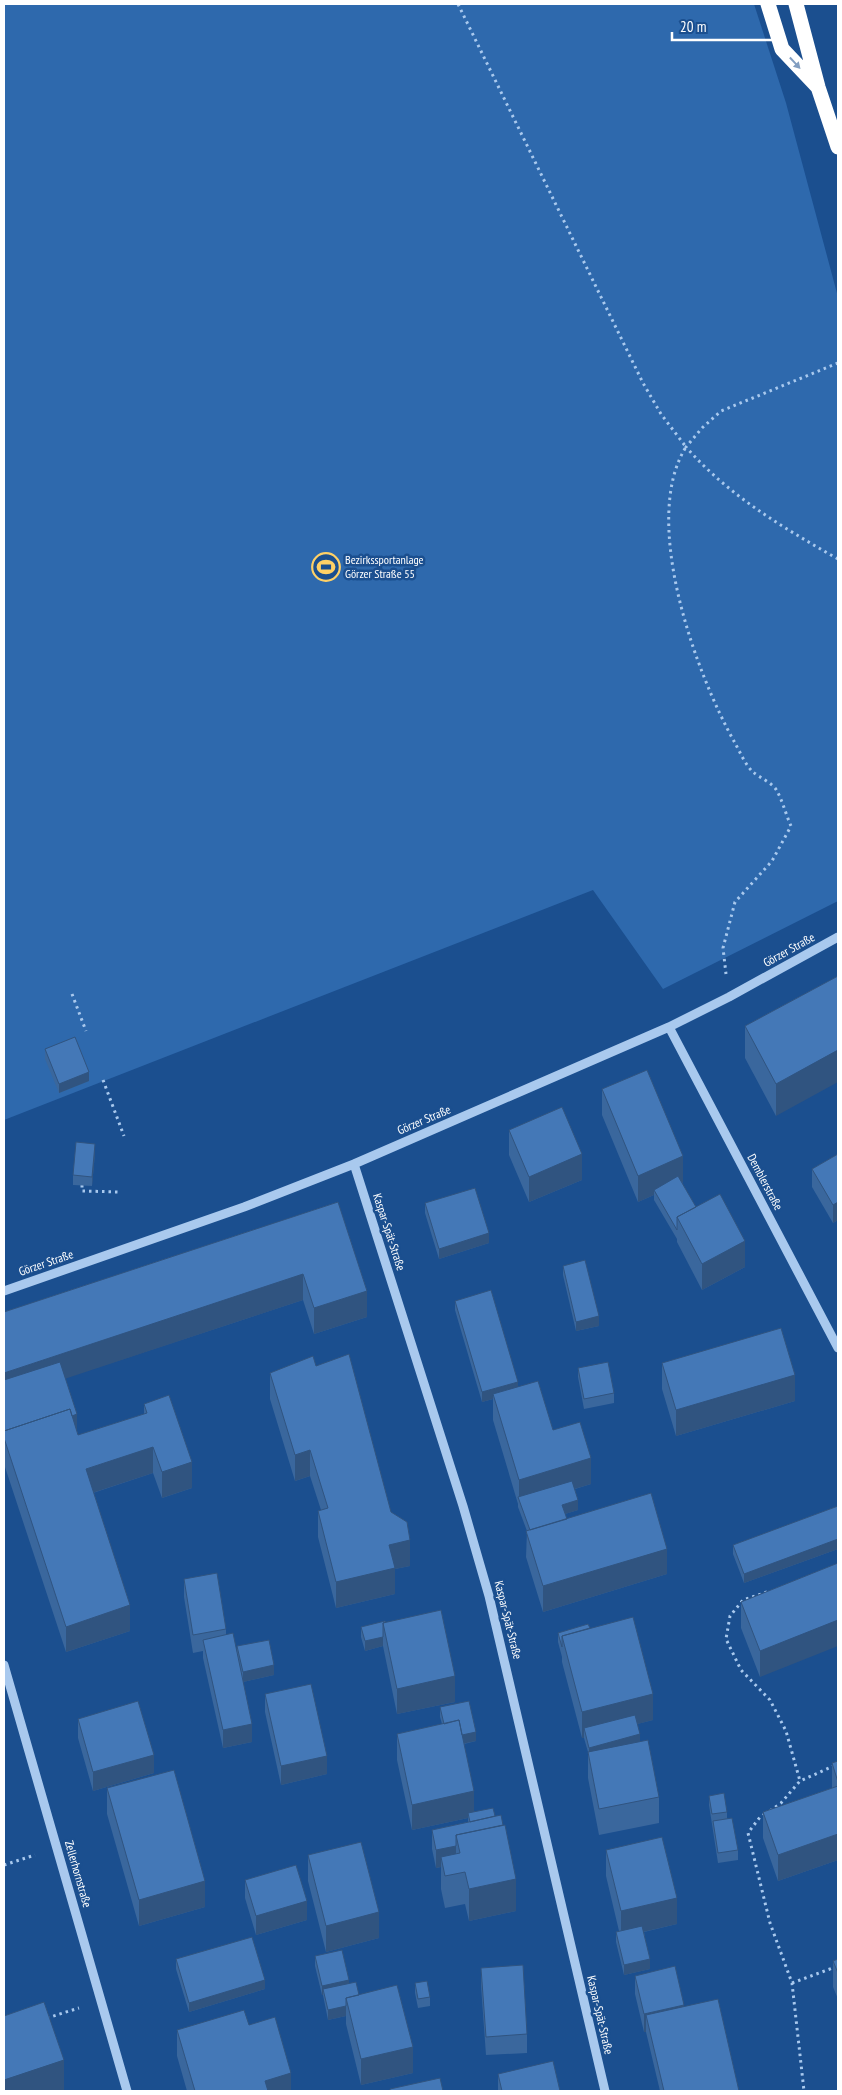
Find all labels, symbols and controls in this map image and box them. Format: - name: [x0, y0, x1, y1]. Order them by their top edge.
- scale bar: [672, 10, 776, 42]
- text: 20 m: [680, 17, 706, 36]
- one-way arrow: [789, 56, 801, 68]
- sports icon: Bezirkssportanlage Görzer Straße 55: [311, 552, 341, 582]
- place label: Bezirkssportanlage Görzer Straße 55: [345, 552, 424, 581]
- street label: Görzer Straße: [760, 929, 817, 970]
- street label: Görzer Straße: [395, 1102, 453, 1138]
- street label: Demblerstraße: [744, 1151, 787, 1213]
- street label: Kaspar-Spät-Straße: [370, 1191, 409, 1272]
- street label: Görzer Straße: [17, 1246, 75, 1279]
- street label: Kaspar-Spät-Straße: [491, 1579, 525, 1661]
- street label: Zellerhornstraße: [62, 1839, 95, 1909]
- street label: Kaspar-Spät-Straße: [584, 1974, 617, 2056]

